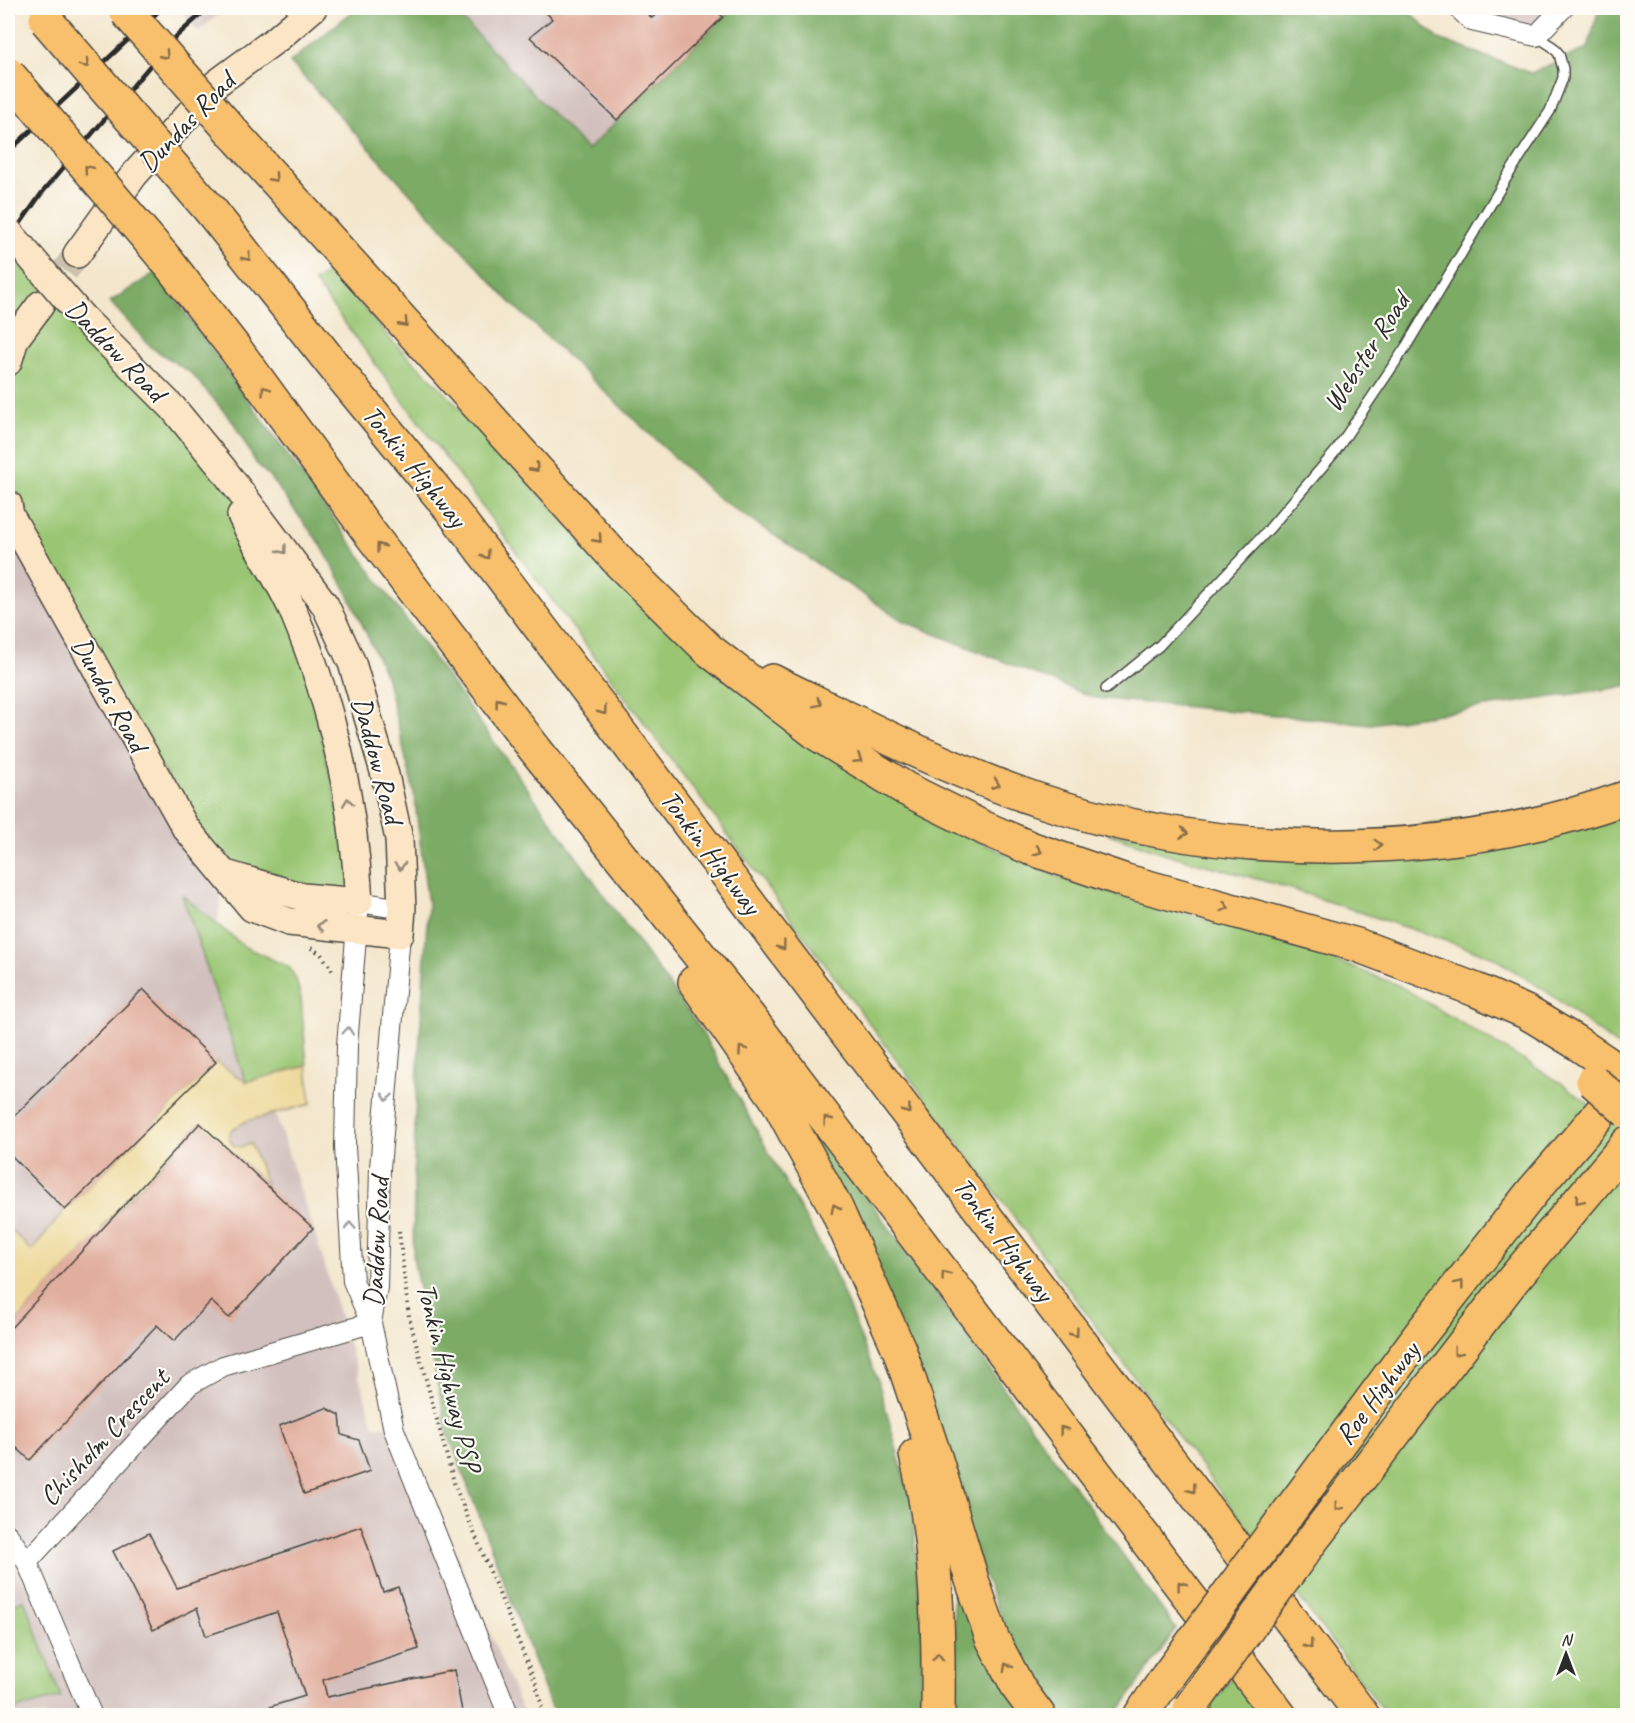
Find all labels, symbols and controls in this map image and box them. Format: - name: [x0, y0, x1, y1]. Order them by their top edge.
- one-way arrow: [158, 48, 169, 59]
- one-way arrow: [77, 57, 88, 68]
- street label: Dundas Road: [130, 62, 245, 179]
- one-way arrow: [85, 165, 96, 176]
- one-way arrow: [267, 171, 278, 182]
- one-way arrow: [240, 250, 251, 261]
- street label: Webster Road: [1315, 283, 1419, 418]
- street label: Daddow Road: [58, 291, 176, 412]
- one-way arrow: [397, 317, 408, 327]
- one-way arrow: [261, 385, 272, 396]
- street label: Tonkin Highway: [355, 398, 476, 536]
- one-way arrow: [528, 461, 539, 472]
- one-way arrow: [591, 532, 602, 543]
- one-way arrow: [376, 543, 387, 554]
- one-way arrow: [275, 544, 286, 555]
- one-way arrow: [478, 548, 489, 559]
- street label: Dundas Road: [64, 631, 158, 761]
- street label: Daddow Road: [344, 693, 413, 831]
- one-way arrow: [812, 696, 823, 708]
- one-way arrow: [495, 697, 506, 708]
- one-way arrow: [596, 704, 607, 715]
- one-way arrow: [852, 752, 862, 764]
- one-way arrow: [990, 776, 1000, 789]
- street label: Tonkin Highway: [653, 783, 771, 923]
- one-way arrow: [343, 798, 355, 807]
- one-way arrow: [1179, 827, 1188, 839]
- one-way arrow: [1373, 838, 1382, 851]
- one-way arrow: [1032, 843, 1043, 856]
- one-way arrow: [393, 861, 406, 870]
- one-way arrow: [1219, 900, 1229, 912]
- one-way arrow: [316, 920, 325, 933]
- one-way arrow: [774, 939, 785, 950]
- one-way arrow: [341, 1027, 354, 1036]
- one-way arrow: [738, 1045, 749, 1056]
- one-way arrow: [381, 1093, 394, 1102]
- one-way arrow: [899, 1104, 910, 1115]
- one-way arrow: [823, 1115, 834, 1126]
- street label: Tonkin Highway: [946, 1170, 1064, 1310]
- street label: Daddow Road: [355, 1172, 397, 1308]
- one-way arrow: [1575, 1193, 1586, 1204]
- one-way arrow: [831, 1203, 842, 1214]
- one-way arrow: [344, 1222, 357, 1231]
- one-way arrow: [941, 1271, 952, 1282]
- street label: Tonkin Highway PSP: [409, 1279, 490, 1478]
- one-way arrow: [1452, 1280, 1463, 1291]
- one-way arrow: [1067, 1327, 1078, 1338]
- street label: Roe Highway: [1327, 1333, 1429, 1451]
- one-way arrow: [1453, 1345, 1464, 1356]
- street label: Chisholm Crescent: [32, 1359, 178, 1513]
- one-way arrow: [1059, 1426, 1070, 1437]
- one-way arrow: [1185, 1482, 1196, 1493]
- one-way arrow: [1334, 1500, 1345, 1511]
- one-way arrow: [1177, 1581, 1188, 1592]
- north arrow: [1536, 1624, 1596, 1684]
- text: N: [1561, 1630, 1574, 1650]
- one-way arrow: [1302, 1638, 1313, 1649]
- one-way arrow: [932, 1653, 944, 1662]
- one-way arrow: [1003, 1662, 1014, 1673]

